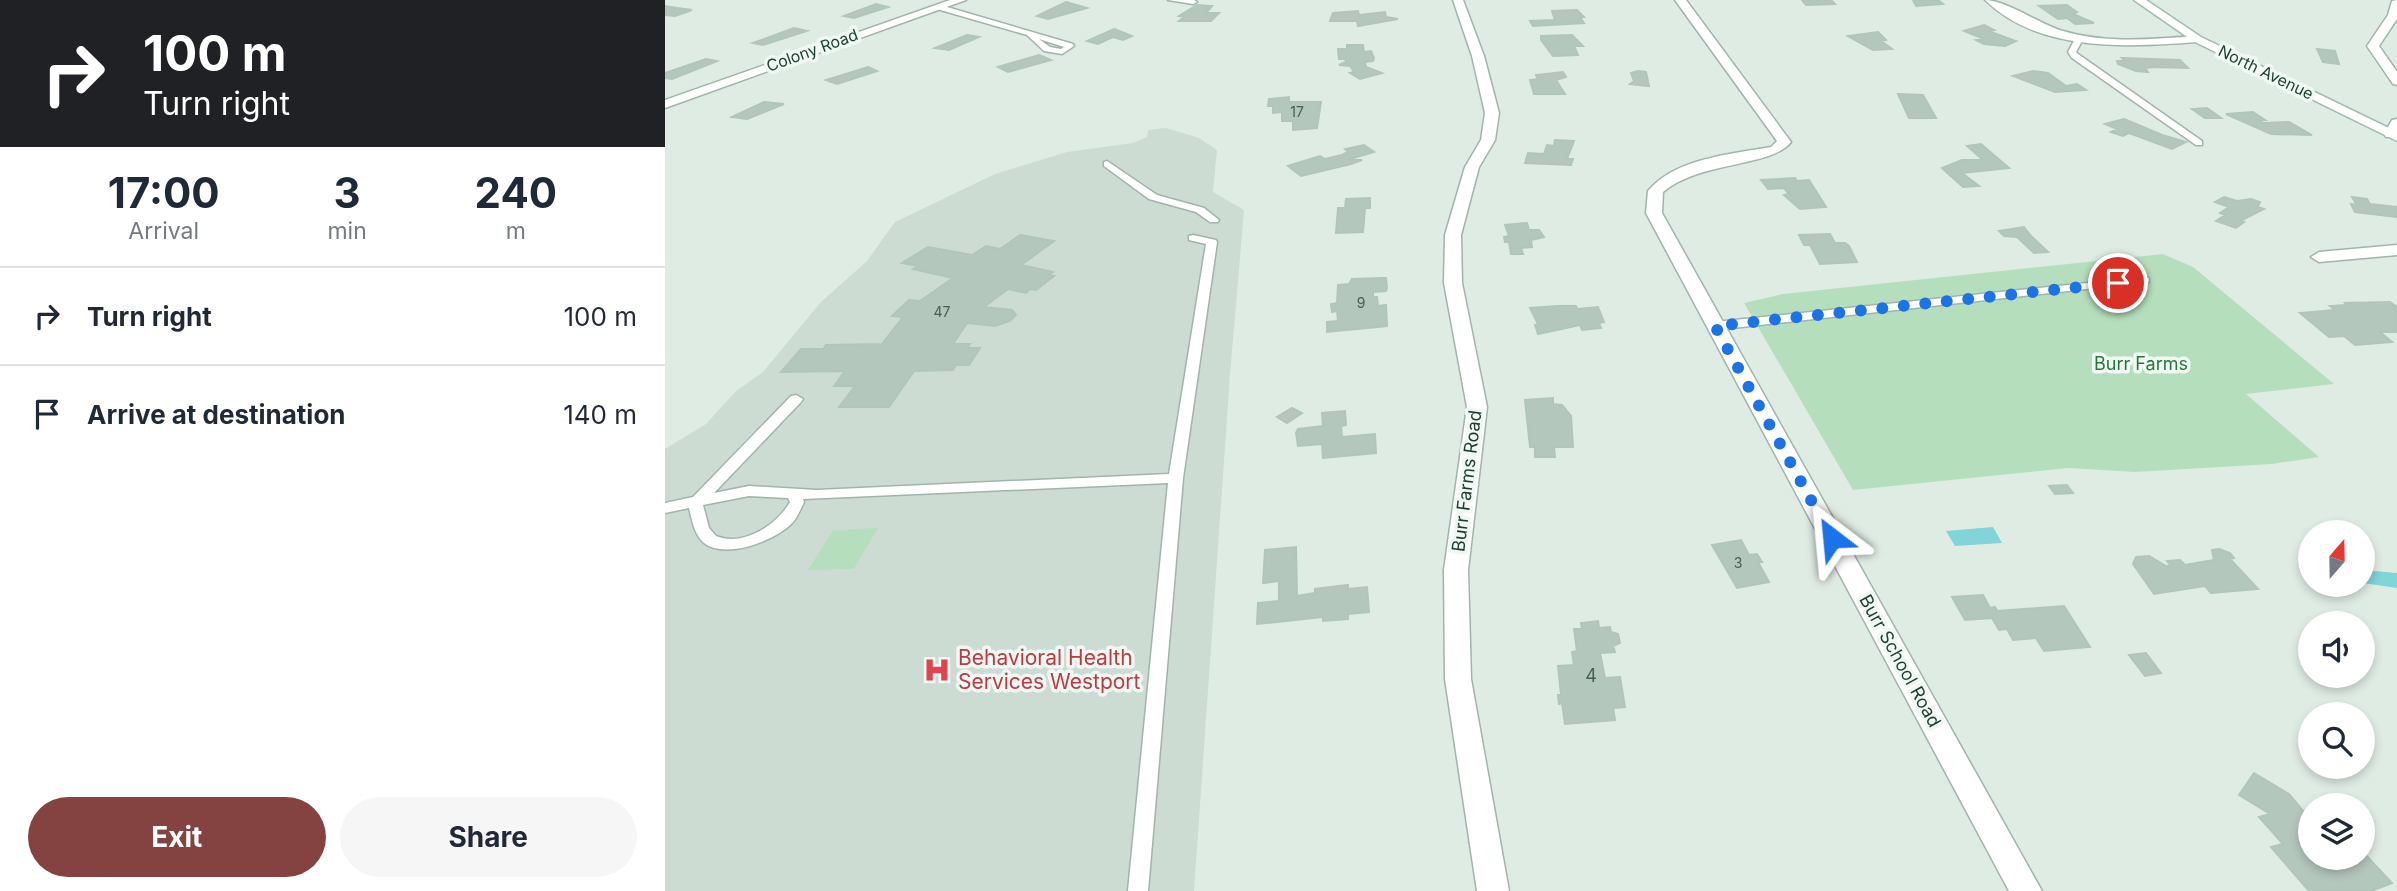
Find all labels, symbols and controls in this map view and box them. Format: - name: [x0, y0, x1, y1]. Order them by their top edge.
- text: 100 m: [143, 24, 287, 83]
- street label: Colony Road: [763, 24, 861, 76]
- icon: right: [28, 28, 119, 119]
- street label: North Avenue: [2215, 40, 2317, 104]
- text: Turn right: [143, 84, 290, 123]
- house number: 17: [1290, 103, 1304, 120]
- text: 17:00: [108, 167, 220, 218]
- text: 3: [334, 167, 361, 218]
- text: 240: [475, 167, 557, 218]
- text: Arrival: [128, 217, 199, 245]
- text: min: [327, 217, 367, 245]
- text: m: [506, 217, 526, 245]
- pin: [2088, 253, 2148, 313]
- icon: arrive: [2099, 264, 2137, 302]
- house number: 9: [1357, 294, 1365, 311]
- icon: right: [28, 297, 66, 335]
- text: Turn right: [87, 301, 212, 332]
- text: 100 m: [564, 301, 637, 332]
- house number: 47: [934, 303, 951, 320]
- park label: Burr Farms: [2094, 353, 2188, 374]
- icon: arrive: [28, 395, 66, 433]
- text: Arrive at destination: [87, 399, 346, 430]
- text: 140 m: [563, 399, 637, 430]
- street label: Burr Farms Road: [1447, 409, 1486, 553]
- position arrow: [1795, 501, 1869, 575]
- north arrow: [2298, 520, 2375, 597]
- map controls: [2298, 520, 2375, 870]
- house number: 3: [1734, 554, 1742, 571]
- street label: Burr School Road: [1855, 591, 1946, 731]
- button: sound: [2298, 611, 2375, 688]
- place label: Behavioral Health Services Westport: [958, 645, 1141, 694]
- hospital icon: Behavioral Health Services Westport: [922, 655, 952, 685]
- house number: 4: [1585, 665, 1597, 686]
- button: search: [2298, 702, 2375, 779]
- button: layers: [2298, 793, 2375, 870]
- button: Exit: [28, 797, 326, 877]
- button: Share: [340, 797, 637, 877]

